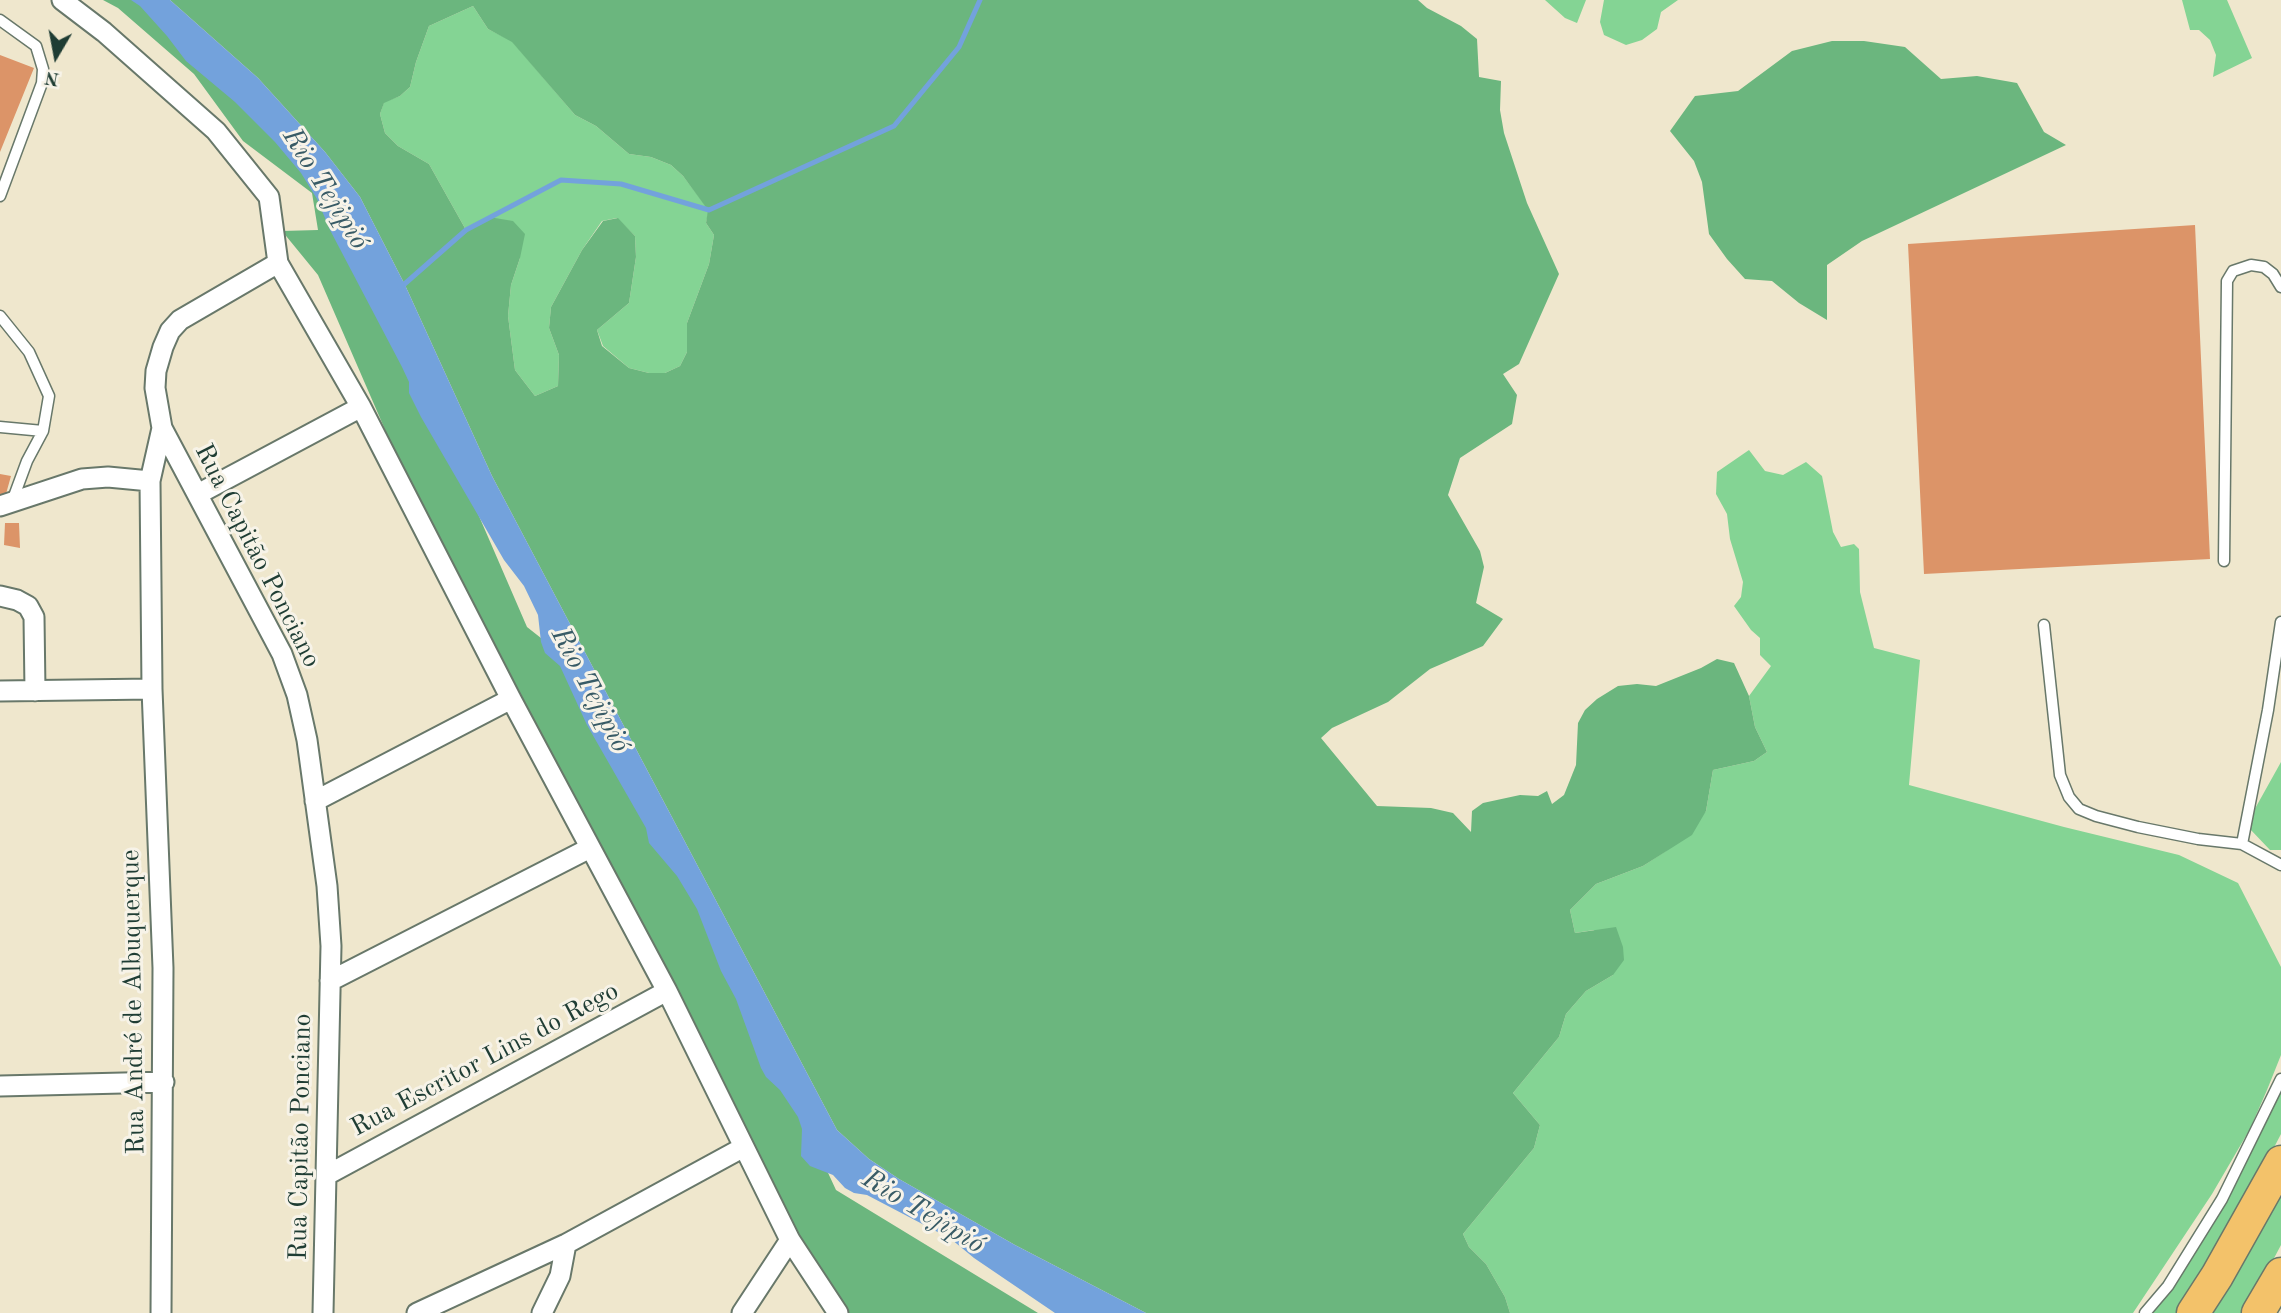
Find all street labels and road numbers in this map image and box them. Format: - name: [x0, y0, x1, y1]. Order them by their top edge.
- street label: Rua Capitão Ponciano: [187, 439, 327, 673]
- street label: Rua André de Albuquerque: [116, 849, 152, 1155]
- street label: Rua Escritor Lins do Rego: [346, 976, 624, 1144]
- street label: Rua Capitão Ponciano: [283, 1013, 319, 1261]

